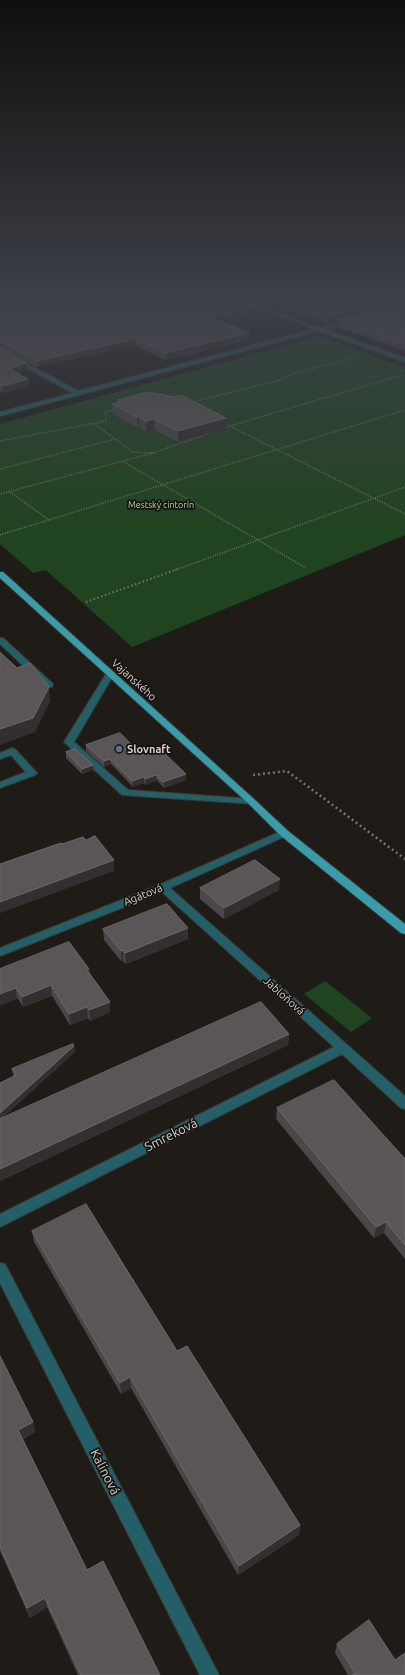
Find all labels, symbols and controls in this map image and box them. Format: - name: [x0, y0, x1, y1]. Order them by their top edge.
- park label: Mestský cintorín: [128, 500, 194, 510]
- street label: Vajanského: [109, 656, 159, 704]
- place label: Slovnaft: [127, 742, 171, 756]
- marker: Slovnaft: [114, 744, 124, 754]
- street label: Agátová: [122, 881, 164, 909]
- street label: Jabloňová: [261, 974, 307, 1018]
- street label: Smreková: [142, 1115, 200, 1155]
- street label: Kalinová: [87, 1447, 123, 1497]

